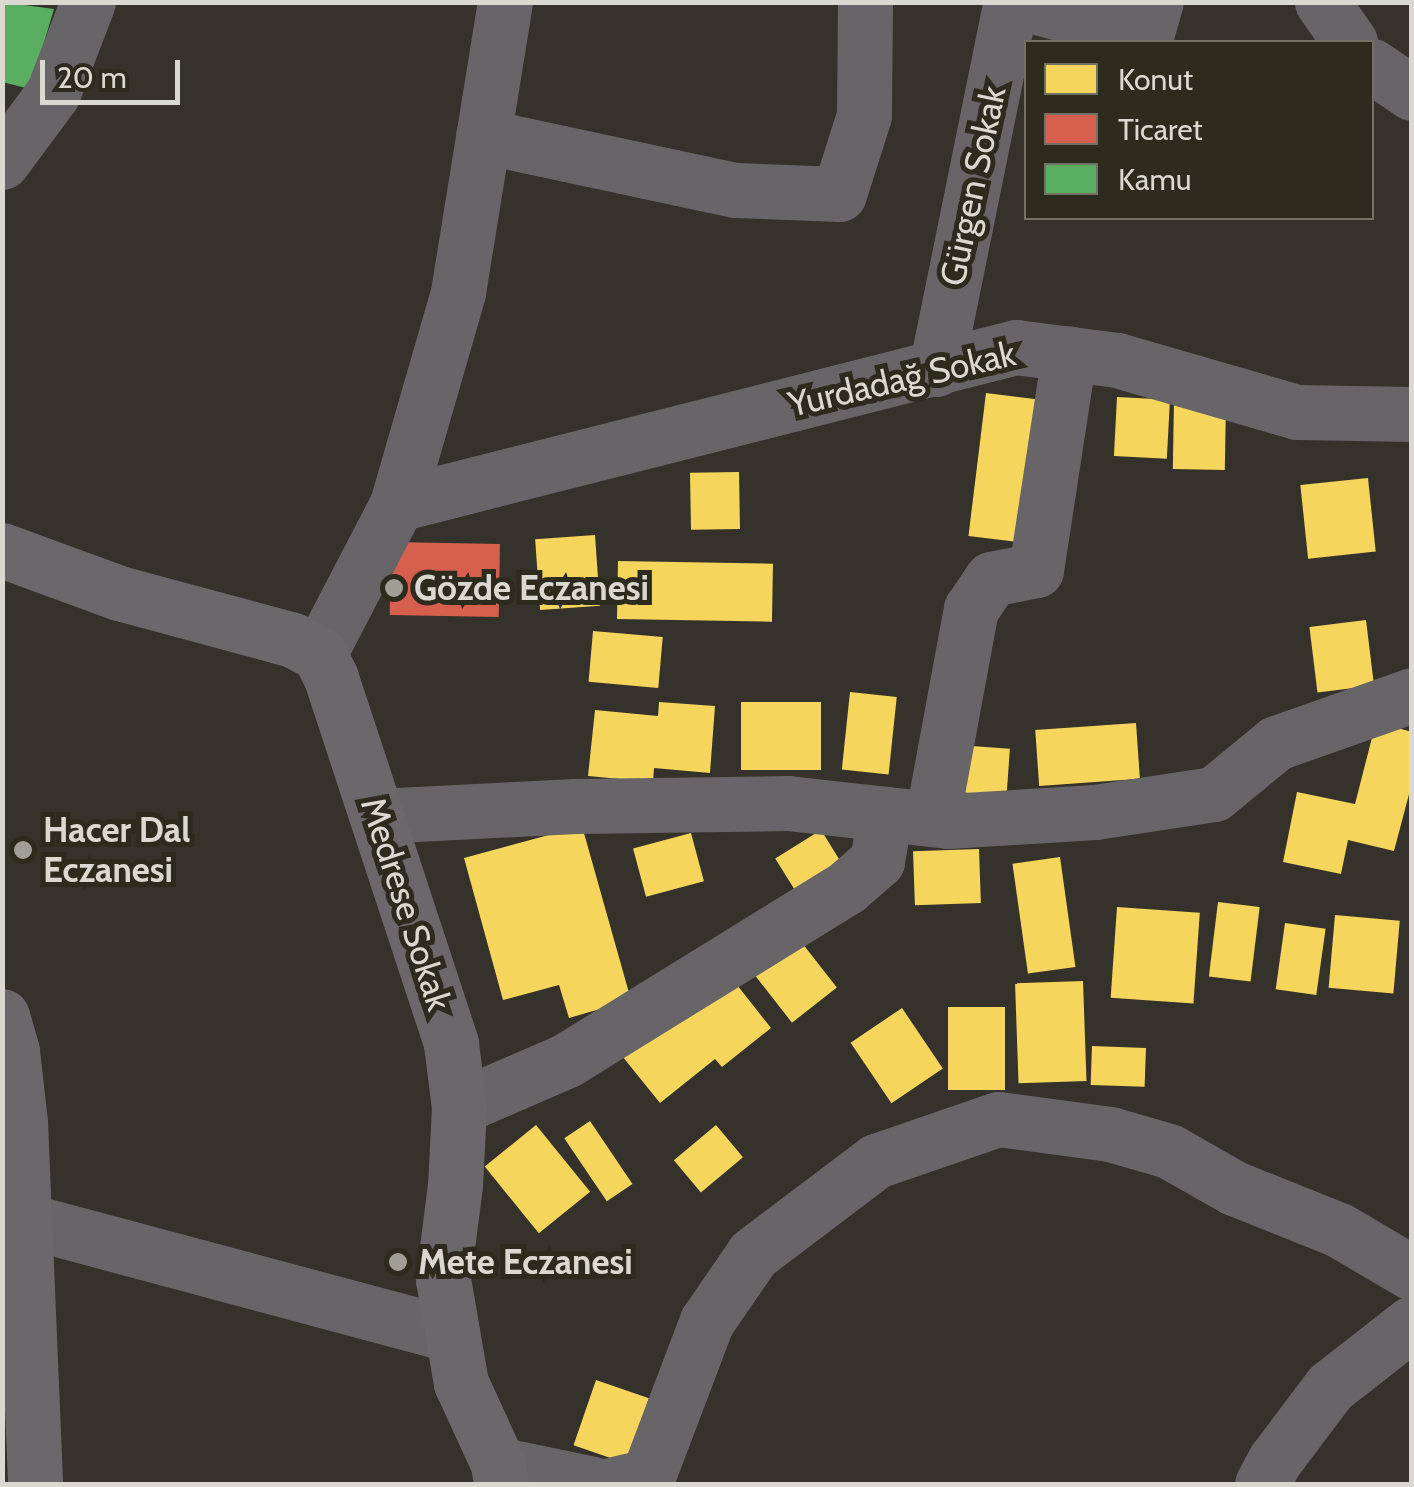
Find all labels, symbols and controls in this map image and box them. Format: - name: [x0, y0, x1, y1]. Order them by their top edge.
- scale bar: [45, 40, 185, 102]
- legend: [1024, 40, 1374, 220]
- text: 20 m: [57, 59, 127, 96]
- text: Konut: [1118, 61, 1193, 98]
- street label: Gürgen Sokak: [931, 82, 1015, 290]
- text: Ticaret: [1118, 111, 1203, 148]
- text: Kamu: [1118, 161, 1191, 198]
- street label: Yurdadağ Sokak: [784, 332, 1020, 426]
- place label: Gözde Eczanesi: [414, 567, 649, 609]
- marker: Gözde Eczanesi: [383, 577, 405, 599]
- street label: Medrese Sokak: [352, 792, 460, 1016]
- place label: Hacer Dal Eczanesi: [43, 809, 190, 891]
- marker: Hacer Dal Eczanesi: [12, 839, 34, 861]
- place label: Mete Eczanesi: [418, 1241, 633, 1283]
- marker: Mete Eczanesi: [387, 1251, 409, 1273]

